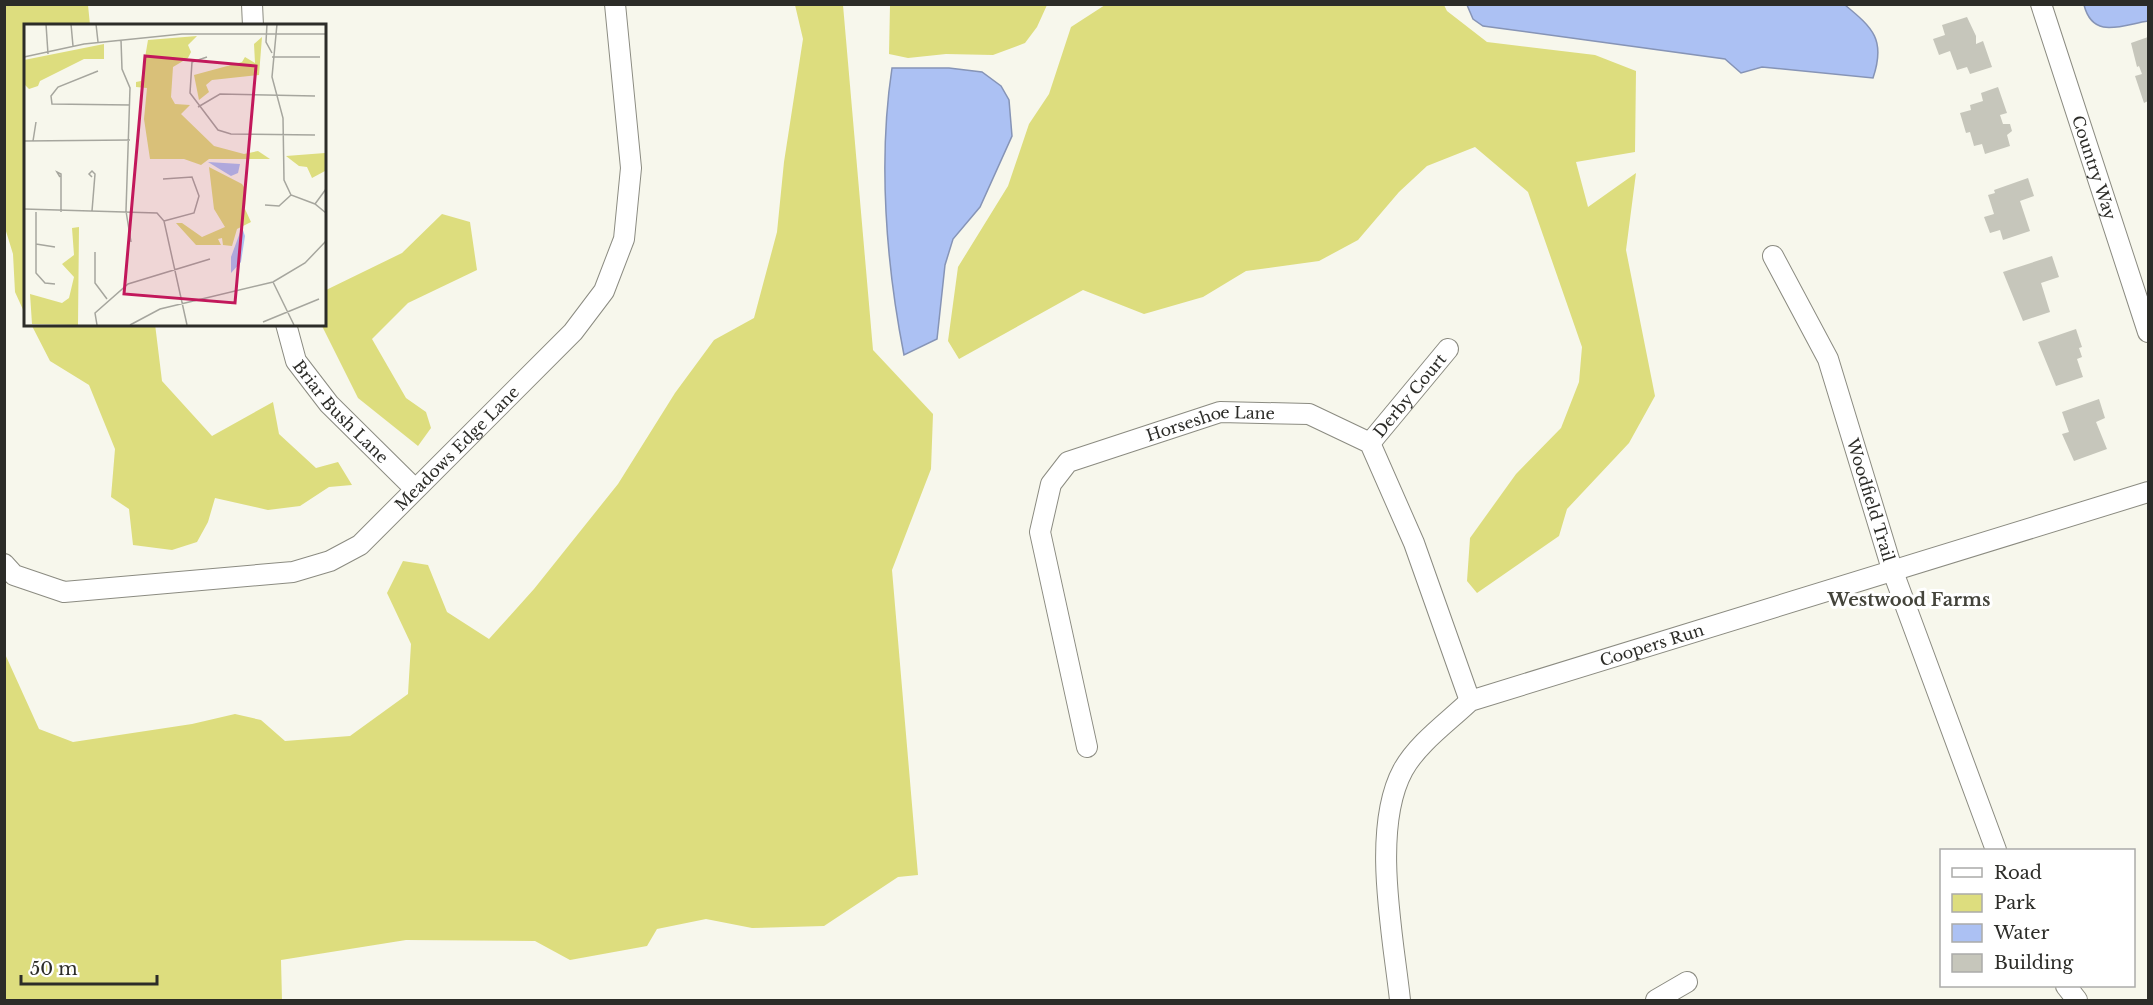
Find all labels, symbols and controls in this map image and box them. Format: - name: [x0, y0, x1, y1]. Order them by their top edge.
- inset map: [24, 24, 326, 326]
- street label: Country Way: [2068, 113, 2121, 223]
- street label: Derby Court: [1369, 349, 1450, 441]
- street label: Briar Bush Lane: [289, 356, 393, 467]
- street label: Meadows Edge Lane: [390, 382, 523, 515]
- street label: Horseshoe Lane: [1144, 402, 1275, 446]
- street label: Woodfield Trail: [1842, 435, 1899, 564]
- district label: Westwood Farms: [1827, 589, 1990, 611]
- street label: Coopers Run: [1597, 620, 1706, 670]
- legend: [1940, 849, 2135, 987]
- text: Road: [1994, 862, 2042, 884]
- text: Park: [1994, 892, 2036, 914]
- text: Water: [1993, 922, 2050, 944]
- scale bar: [21, 948, 158, 986]
- text: Building: [1994, 952, 2073, 974]
- text: 50 m: [30, 958, 78, 980]

